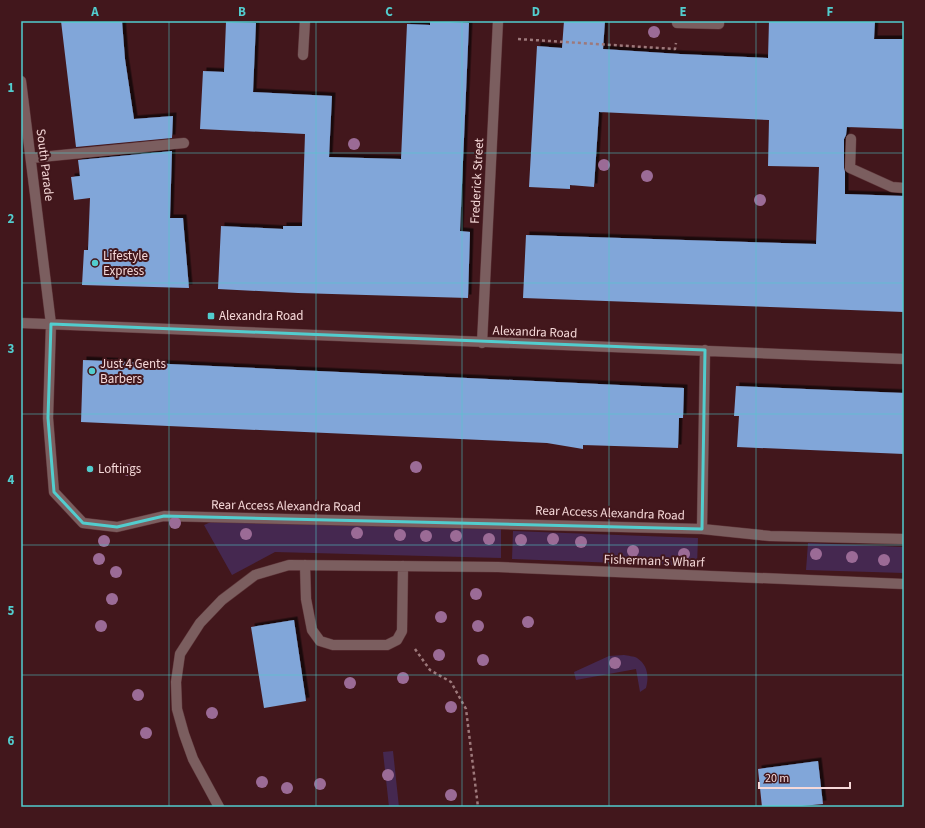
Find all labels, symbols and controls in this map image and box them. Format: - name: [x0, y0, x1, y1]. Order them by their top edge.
- text: A: [90, 3, 99, 21]
- text: B: [238, 3, 246, 21]
- text: C: [385, 3, 393, 21]
- text: D: [532, 3, 540, 21]
- text: E: [679, 3, 687, 21]
- text: F: [827, 3, 834, 21]
- text: 1: [8, 79, 15, 97]
- street label: South Parade: [32, 128, 58, 202]
- street label: Frederick Street: [466, 137, 488, 224]
- text: 2: [8, 210, 15, 228]
- place label: Lifestyle Express: [103, 247, 148, 280]
- marker: Lifestyle Express: [90, 258, 100, 268]
- place label: Alexandra Road: [219, 307, 304, 325]
- marker: Alexandra Road: [206, 311, 216, 321]
- street label: Alexandra Road: [492, 322, 578, 342]
- text: 3: [8, 340, 15, 358]
- place label: Just 4 Gents Barbers: [100, 355, 166, 388]
- marker: Just 4 Gents Barbers: [87, 366, 97, 376]
- place label: Loftings: [98, 460, 142, 478]
- marker: Loftings: [85, 464, 95, 474]
- text: 4: [8, 471, 15, 489]
- street label: Rear Access Alexandra Road: [211, 496, 361, 516]
- street label: Rear Access Alexandra Road: [535, 501, 685, 525]
- street label: Fisherman's Wharf: [603, 550, 706, 572]
- text: 5: [8, 602, 15, 620]
- text: 6: [8, 732, 15, 750]
- scale bar: [759, 764, 850, 790]
- text: 20 m: [765, 770, 789, 787]

